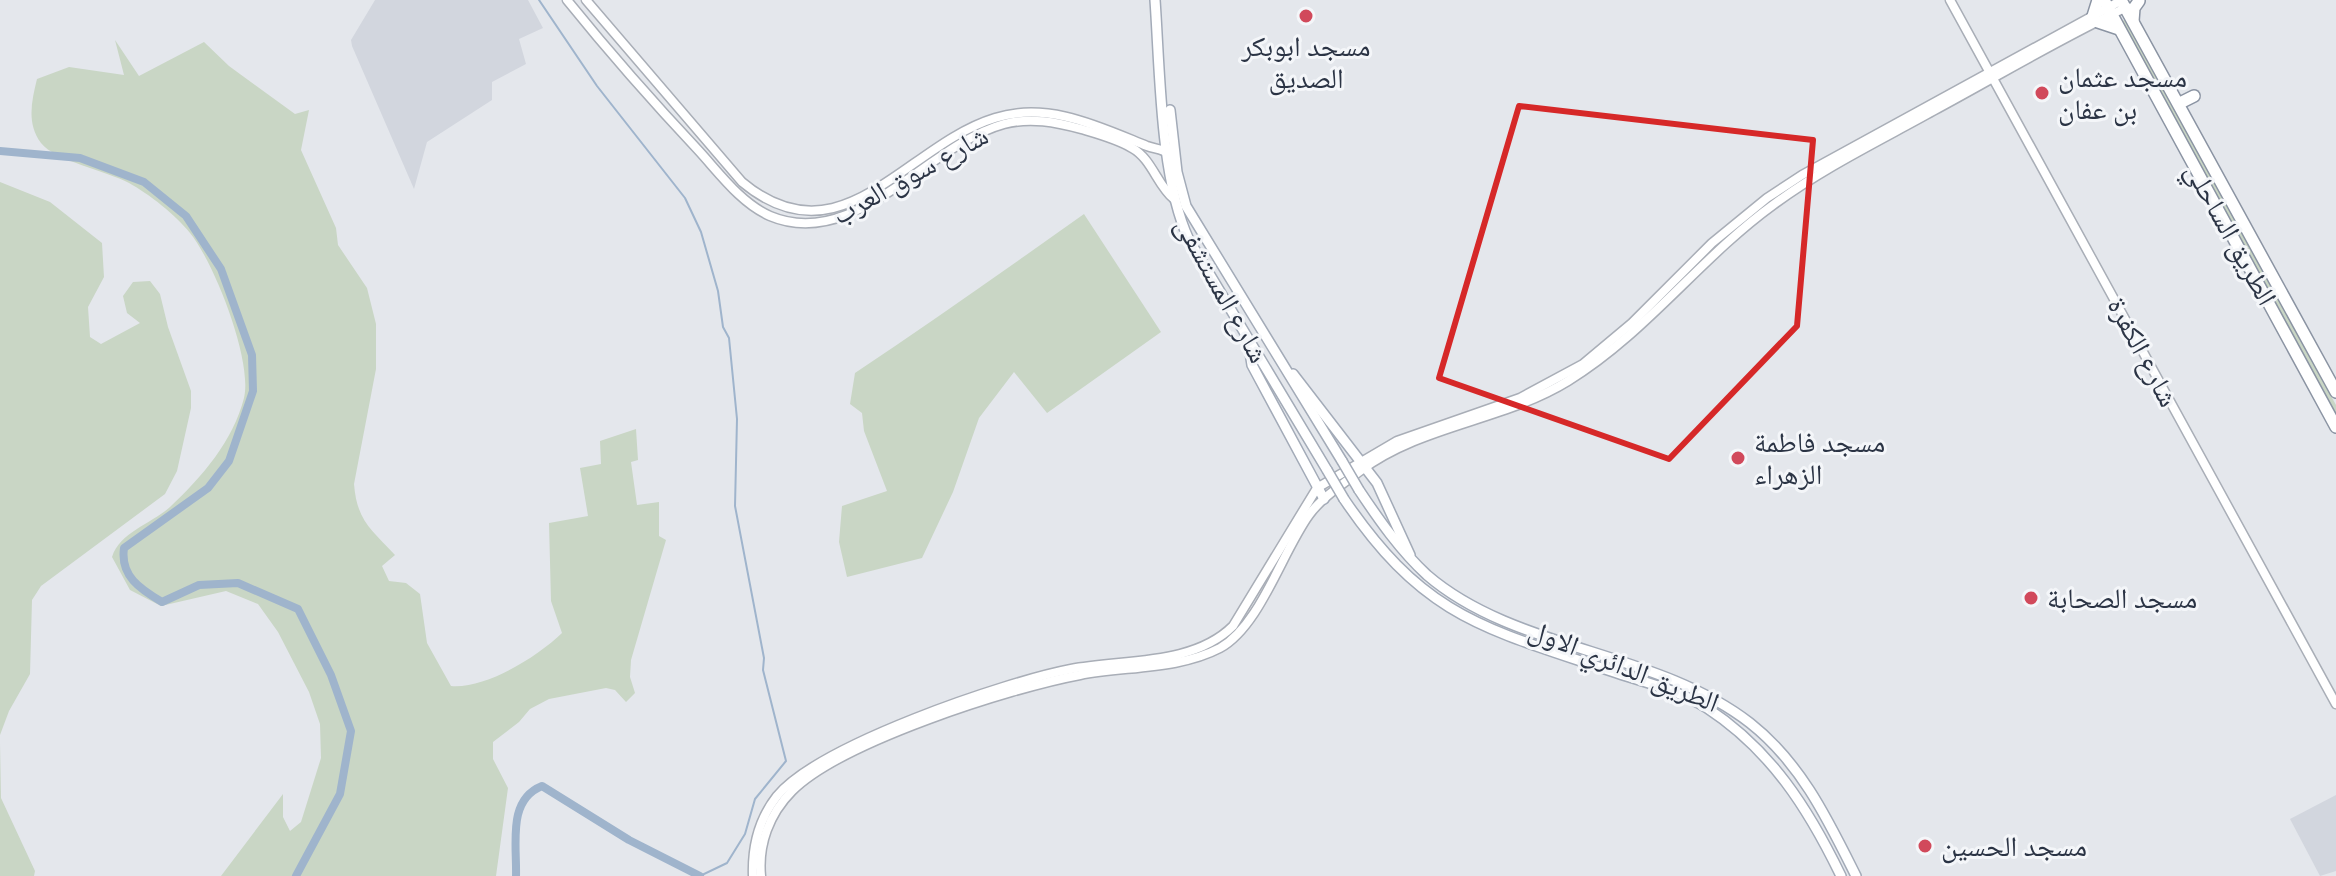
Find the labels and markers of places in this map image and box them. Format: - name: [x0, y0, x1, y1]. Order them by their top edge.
- marker: مسجد ابوبكر الصديق: [1297, 7, 1315, 25]
- place label: مسجد ابوبكر الصديق: [1240, 30, 1371, 96]
- place label: مسجد عثمان بن عفان: [2058, 61, 2187, 127]
- marker: مسجد عثمان بن عفان: [2033, 84, 2051, 102]
- place label: مسجد فاطمة الزهراء: [1754, 426, 1885, 491]
- marker: مسجد فاطمة الزهراء: [1729, 449, 1747, 467]
- place label: مسجد الصحابة: [2047, 582, 2197, 615]
- marker: مسجد الصحابة: [2022, 589, 2040, 607]
- place label: مسجد الحسين: [1941, 830, 2087, 864]
- marker: مسجد الحسين: [1916, 837, 1934, 855]

